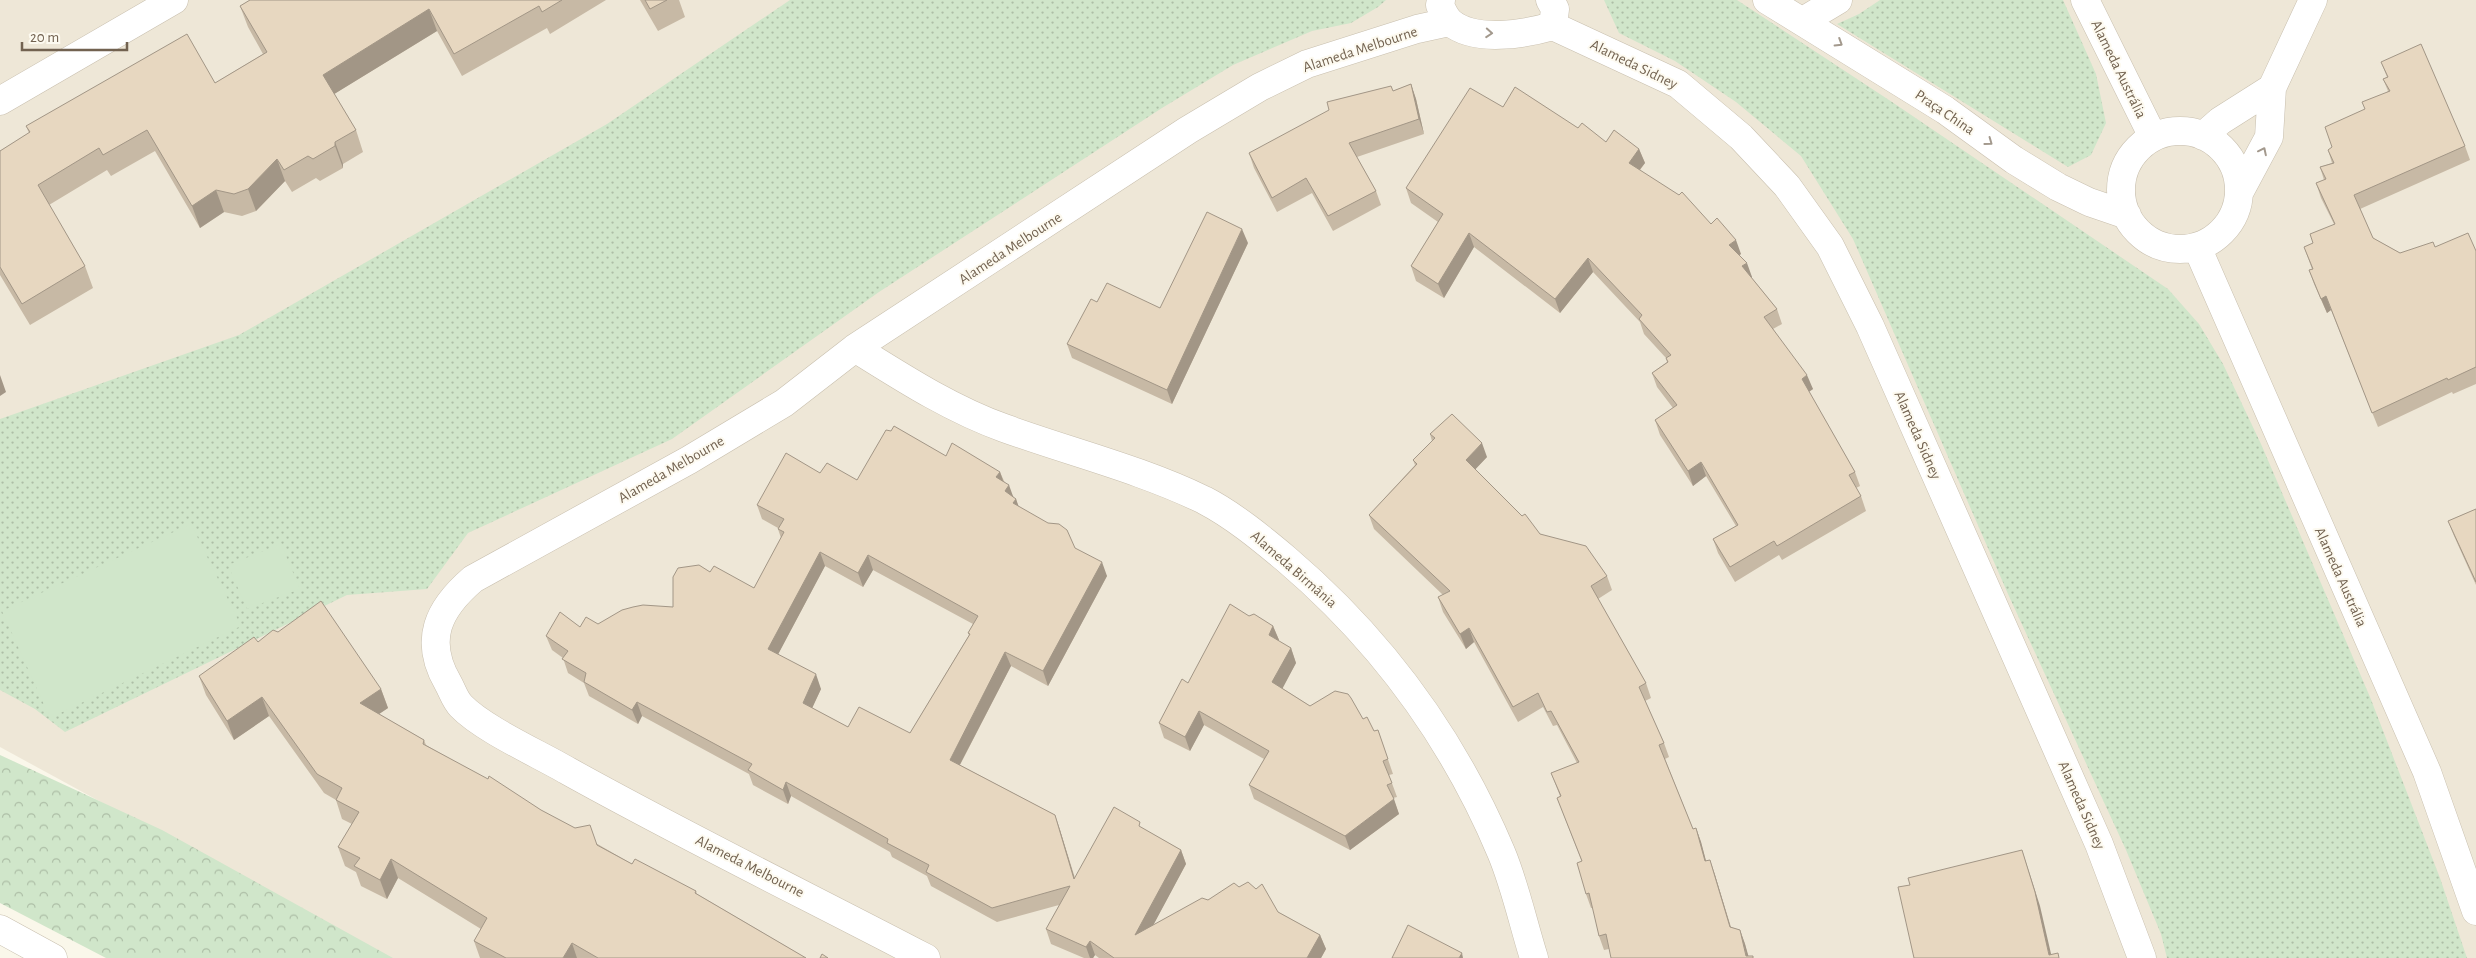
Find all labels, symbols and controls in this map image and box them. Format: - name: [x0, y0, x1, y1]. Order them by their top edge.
- street label: Alameda Austrália: [2088, 18, 2149, 121]
- scale bar: [22, 20, 128, 52]
- street label: Alameda Melbourne: [1301, 24, 1419, 75]
- one-way arrow: [1485, 28, 1493, 39]
- text: 20 m: [30, 30, 59, 45]
- street label: Alameda Sidney: [1588, 37, 1680, 92]
- one-way arrow: [1834, 37, 1843, 47]
- street label: Praça China: [1912, 87, 1977, 138]
- one-way arrow: [1983, 136, 1993, 145]
- one-way arrow: [2257, 147, 2267, 156]
- street label: Alameda Melbourne: [956, 210, 1065, 287]
- street label: Alameda Sidney: [1891, 389, 1944, 482]
- street label: Alameda Melbourne: [616, 433, 727, 506]
- street label: Alameda Austrália: [2312, 525, 2369, 629]
- street label: Alameda Birmânia: [1248, 528, 1340, 611]
- street label: Alameda Sidney: [2055, 759, 2108, 852]
- street label: Alameda Melbourne: [693, 833, 806, 900]

